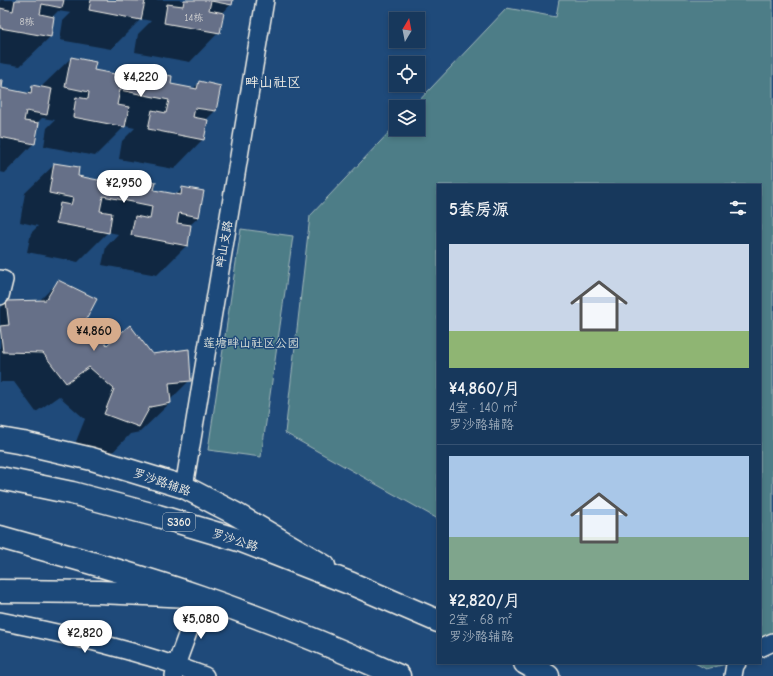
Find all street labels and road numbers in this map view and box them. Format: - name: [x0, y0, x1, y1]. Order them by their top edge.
- street label: 畔山支路: [213, 219, 235, 269]
- street label: 罗沙路辅路: [131, 466, 193, 498]
- road number: S360: [163, 513, 195, 531]
- street label: 罗沙公路: [210, 526, 260, 554]

